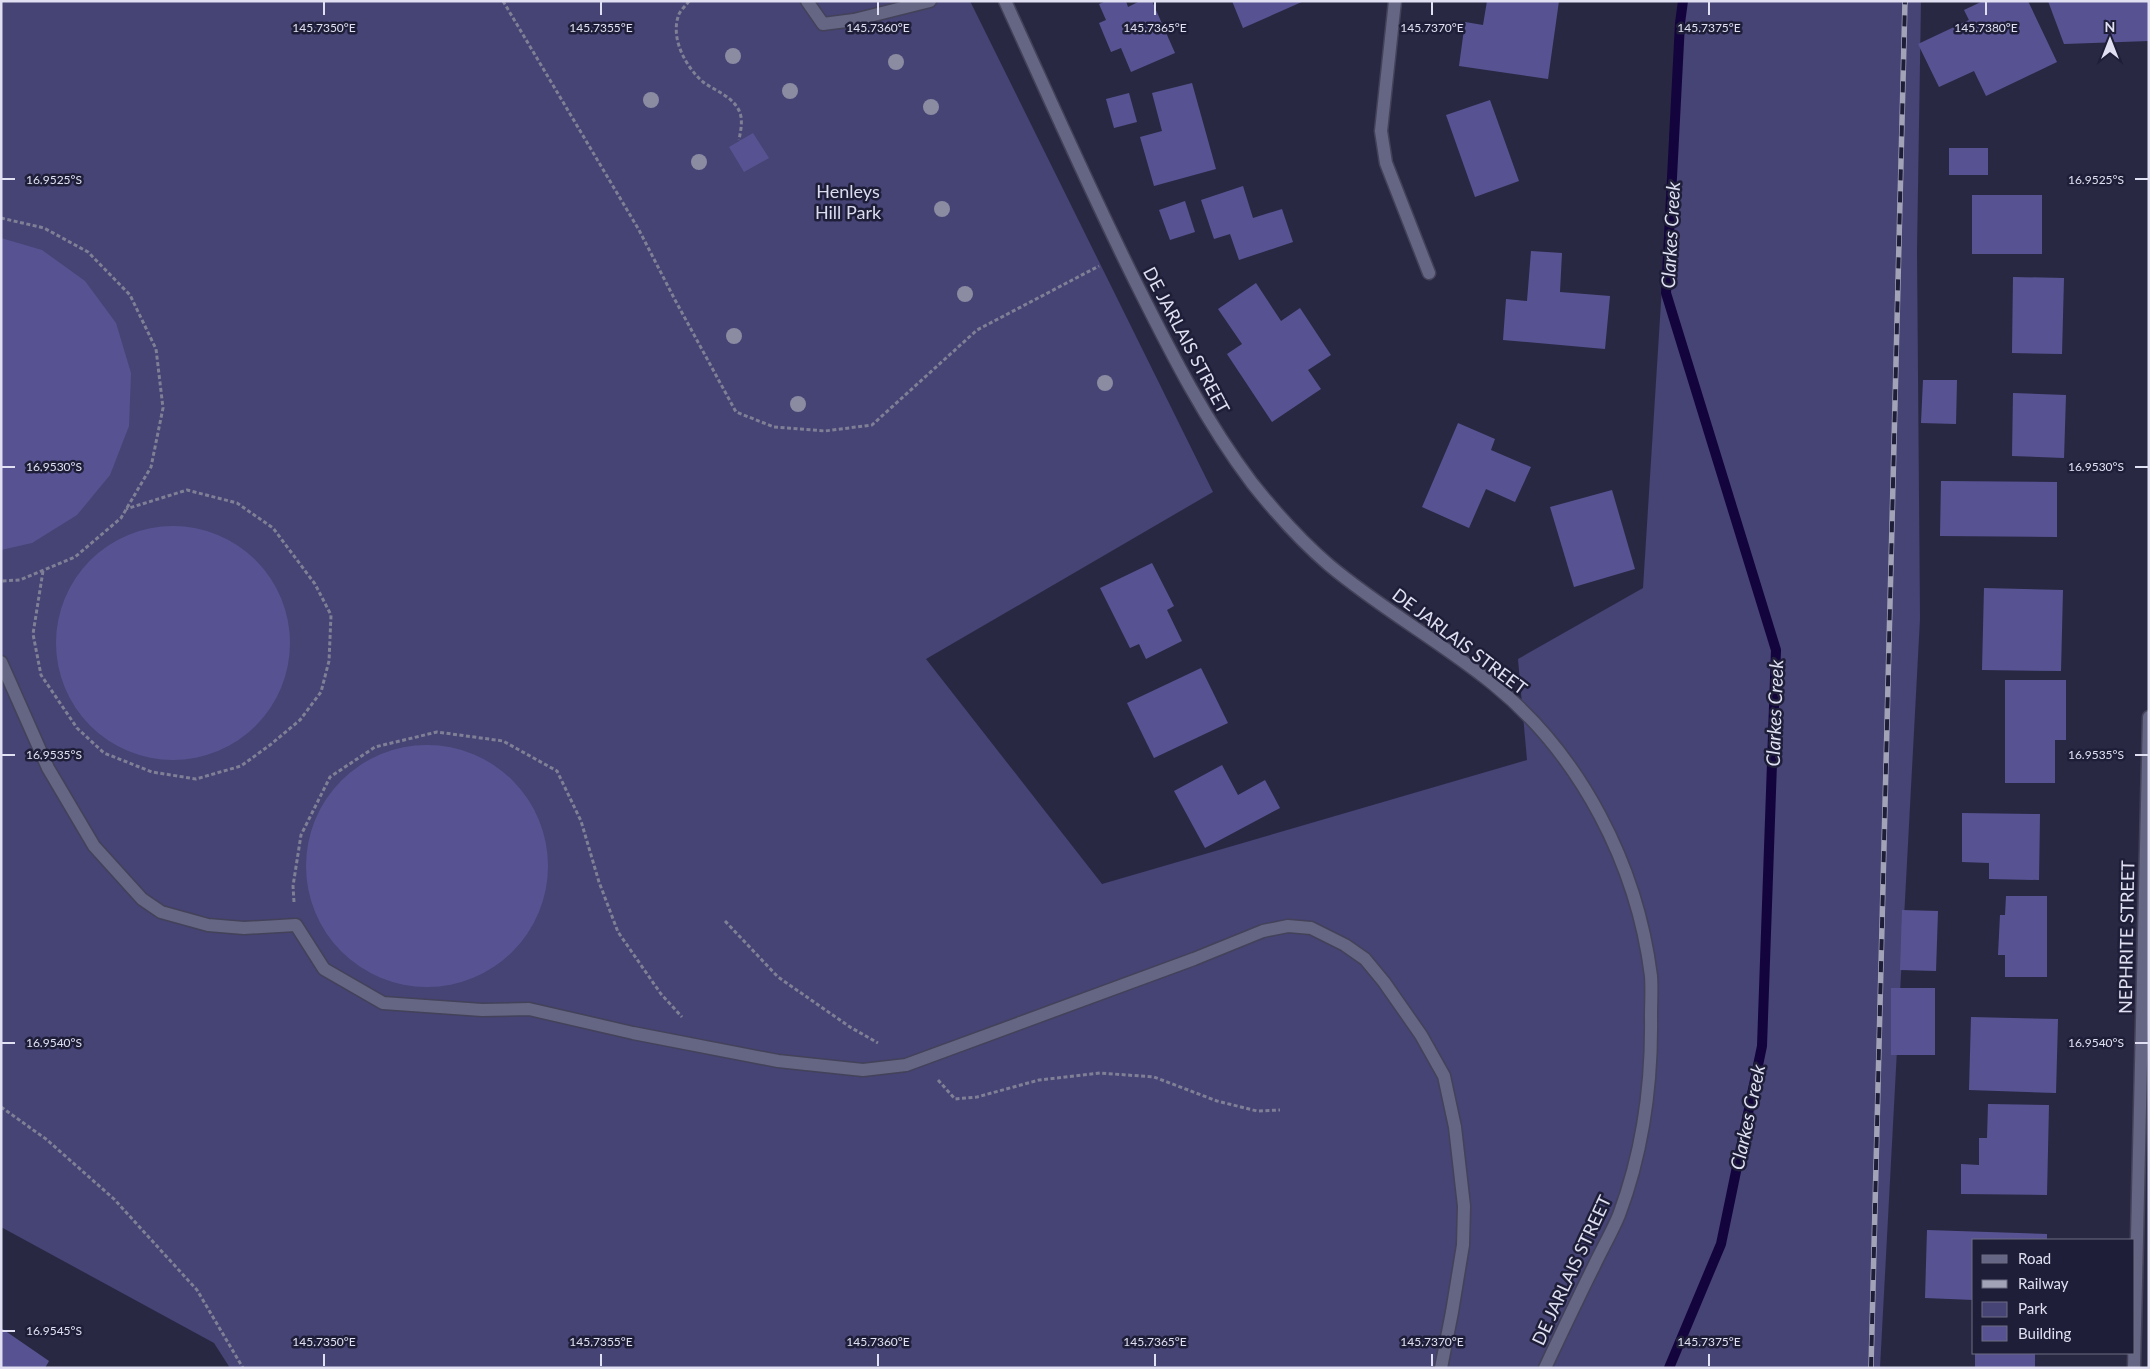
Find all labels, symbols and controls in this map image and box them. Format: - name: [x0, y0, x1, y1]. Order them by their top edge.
- north arrow: [2085, 15, 2135, 65]
- text: N: [2105, 18, 2115, 35]
- text: 145.7350°E: [292, 20, 356, 35]
- text: 145.7355°E: [569, 20, 633, 35]
- text: 145.7360°E: [846, 20, 910, 35]
- text: 145.7365°E: [1123, 20, 1187, 35]
- text: 145.7370°E: [1400, 20, 1464, 35]
- text: 145.7375°E: [1677, 20, 1741, 35]
- text: 145.7380°E: [1954, 20, 2018, 35]
- text: 16.9525°S: [26, 172, 82, 187]
- text: 16.9525°S: [2068, 172, 2124, 187]
- park label: Henleys Hill Park: [815, 180, 882, 223]
- water label: Clarkes Creek: [1656, 180, 1684, 289]
- street label: DE JARLAIS STREET: [1139, 263, 1235, 417]
- text: 16.9530°S: [26, 459, 82, 474]
- text: 16.9530°S: [2068, 459, 2124, 474]
- street label: DE JARLAIS STREET: [1388, 583, 1532, 699]
- water label: Clarkes Creek: [1761, 658, 1787, 767]
- text: 16.9535°S: [26, 747, 82, 762]
- text: 16.9535°S: [2068, 747, 2124, 762]
- street label: NEPHRITE STREET: [2114, 860, 2138, 1014]
- text: 16.9540°S: [26, 1035, 82, 1050]
- text: 16.9540°S: [2068, 1035, 2124, 1050]
- water label: Clarkes Creek: [1725, 1061, 1770, 1172]
- street label: DE JARLAIS STREET: [1527, 1191, 1616, 1349]
- legend: [1972, 1239, 2135, 1354]
- text: Road: [2018, 1249, 2051, 1267]
- text: Railway: [2018, 1274, 2069, 1292]
- text: Park: [2018, 1299, 2048, 1317]
- text: 16.9545°S: [26, 1323, 82, 1338]
- text: Building: [2018, 1324, 2071, 1342]
- text: 145.7350°E: [292, 1334, 356, 1349]
- text: 145.7355°E: [569, 1334, 633, 1349]
- text: 145.7360°E: [846, 1334, 910, 1349]
- text: 145.7365°E: [1123, 1334, 1187, 1349]
- text: 145.7370°E: [1400, 1334, 1464, 1349]
- text: 145.7375°E: [1677, 1334, 1741, 1349]

